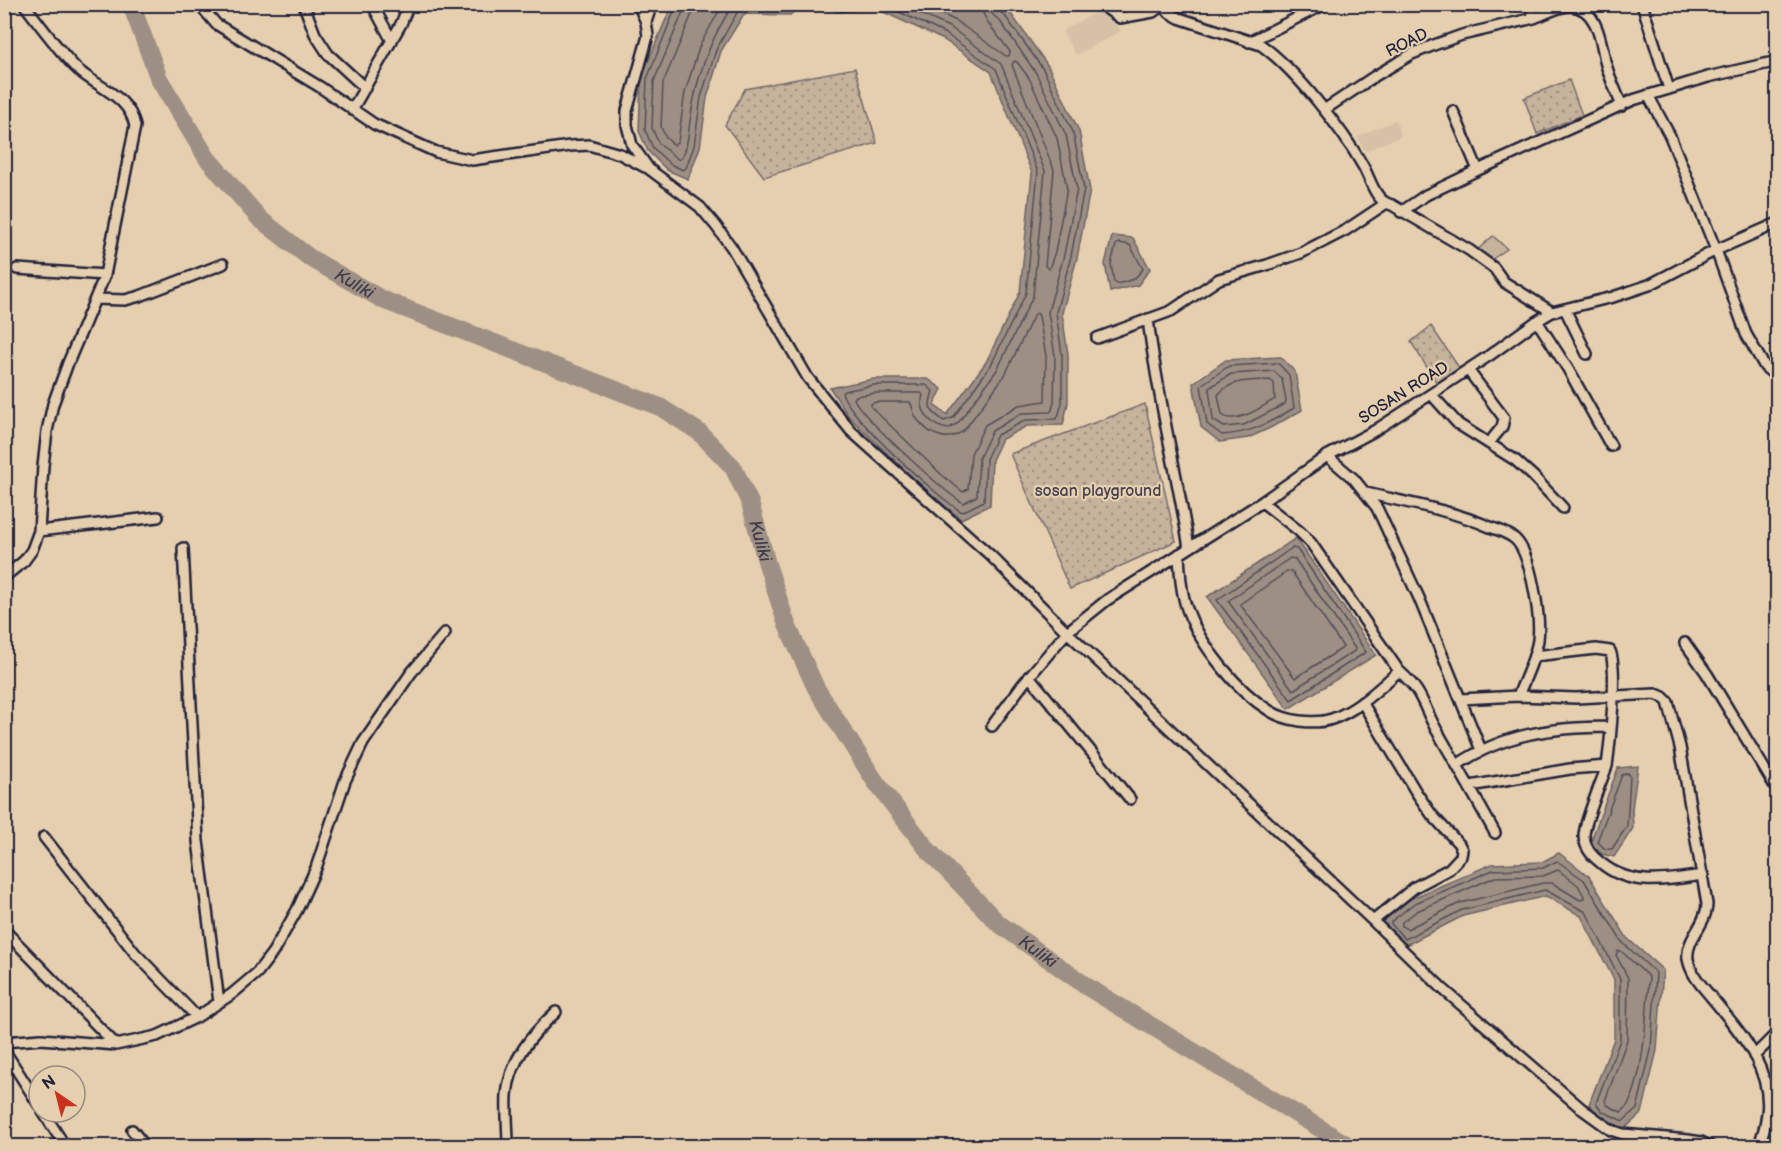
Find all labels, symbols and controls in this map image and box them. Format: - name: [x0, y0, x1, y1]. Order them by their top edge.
- street label: ROAD: [1383, 24, 1431, 62]
- water label: Kuliki: [331, 264, 379, 304]
- street label: SOSAN ROAD: [1356, 358, 1452, 428]
- park label: sosan playground: [1035, 482, 1161, 501]
- water label: Kuliki: [745, 518, 777, 565]
- water label: Kuliki: [1015, 931, 1062, 973]
- north arrow: [27, 1064, 87, 1124]
- text: N: [39, 1072, 60, 1094]

